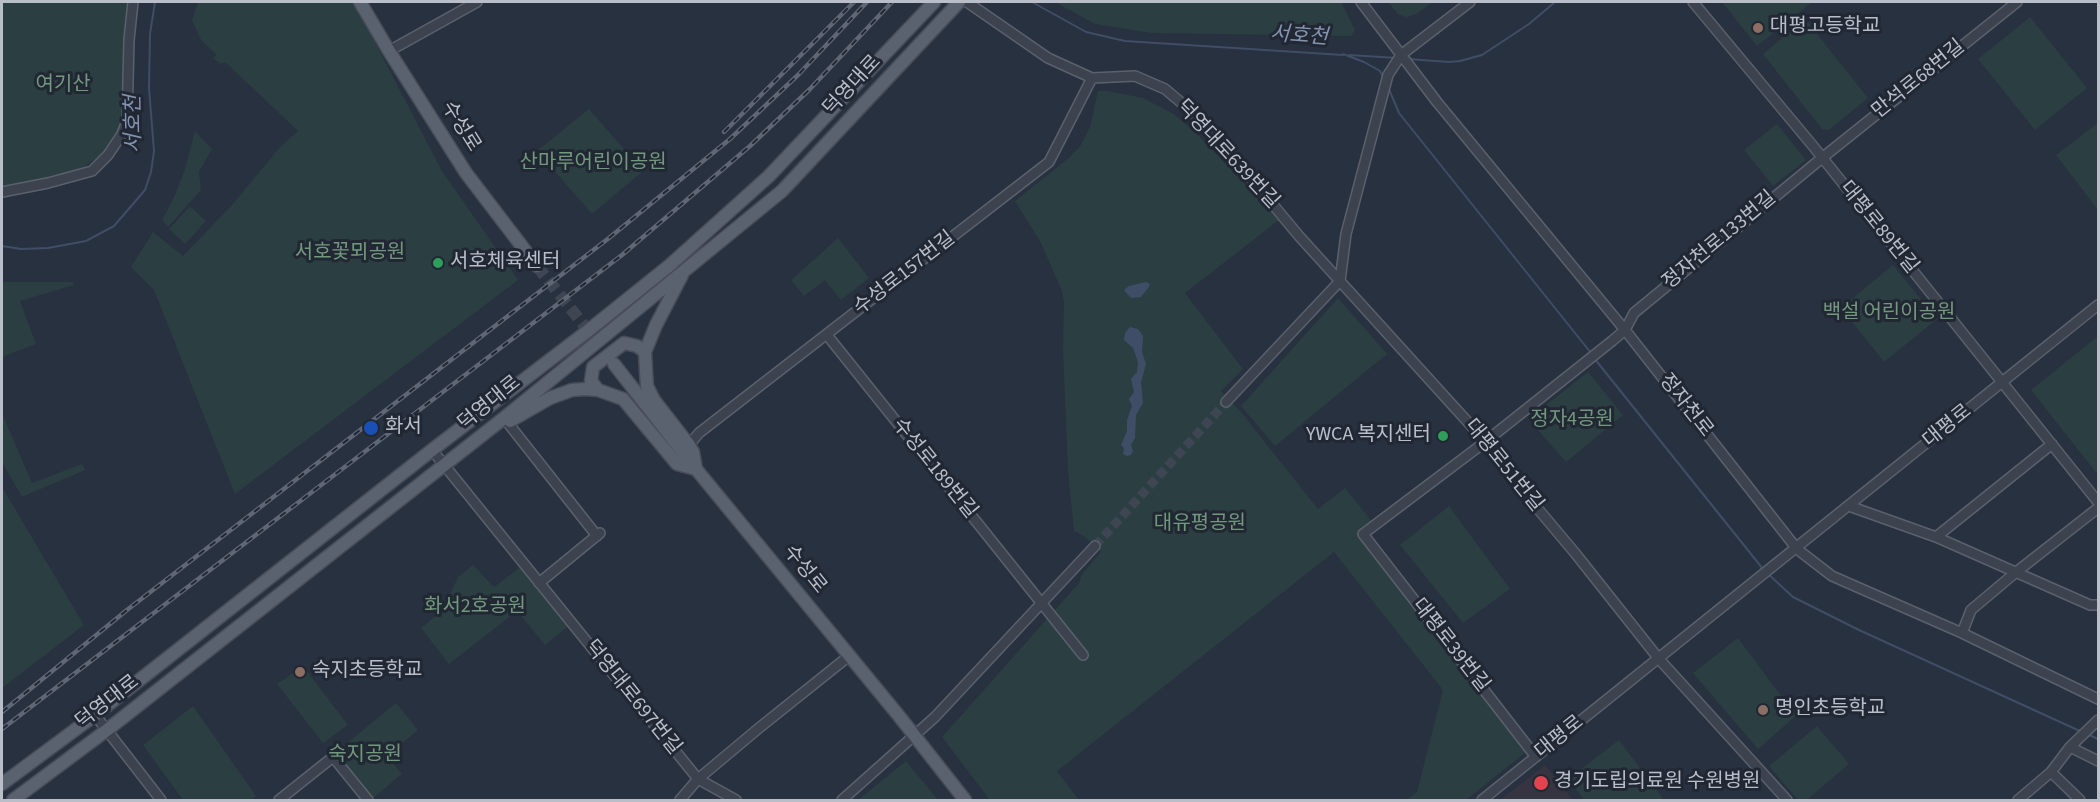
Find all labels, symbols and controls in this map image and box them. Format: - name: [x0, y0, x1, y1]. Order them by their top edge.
- place label: 대평고등학교: [1770, 16, 1880, 40]
- marker: 대평고등학교: [1751, 21, 1765, 35]
- water label: 서호천: [1269, 22, 1329, 52]
- street label: 만석로68번길: [1868, 35, 1970, 125]
- street label: 덕영대로: [819, 51, 887, 121]
- park label: 여기산: [35, 74, 91, 98]
- water label: 서호천: [122, 95, 148, 153]
- street label: 덕영대로639번길: [1170, 96, 1284, 214]
- street label: 수성로: [435, 97, 485, 157]
- park label: 산마루어린이공원: [519, 152, 667, 176]
- street label: 대평로89번길: [1833, 177, 1923, 279]
- street label: 정자천로133번길: [1659, 187, 1781, 295]
- street label: 수성로157번길: [850, 227, 960, 321]
- park label: 서호꽃뫼공원: [295, 242, 405, 266]
- place label: 서호체육센터: [450, 251, 560, 275]
- marker: 서호체육센터: [431, 256, 445, 270]
- park label: 백설 어린이공원: [1823, 302, 1955, 326]
- street label: 정자천로: [1653, 370, 1717, 442]
- street label: 덕영대로: [454, 372, 526, 436]
- street label: 대평로: [1919, 400, 1977, 454]
- park label: 정자4공원: [1530, 409, 1614, 433]
- street label: 수성로189번길: [886, 414, 982, 524]
- street label: 대평로51번길: [1458, 415, 1548, 517]
- place label: 화서: [385, 416, 422, 440]
- marker: 화서: [362, 419, 380, 437]
- place label: YWCA 복지센터: [1306, 424, 1431, 448]
- marker: YWCA 복지센터: [1436, 429, 1450, 443]
- park label: 대유평공원: [1154, 513, 1246, 537]
- street label: 수성로: [777, 541, 831, 599]
- street label: 대평로39번길: [1406, 595, 1494, 697]
- park label: 화서2호공원: [424, 596, 526, 620]
- street label: 덕영대로697번길: [579, 636, 685, 760]
- place label: 숙지초등학교: [312, 660, 422, 684]
- marker: 숙지초등학교: [293, 665, 307, 679]
- street label: 덕영대로: [72, 671, 144, 735]
- place label: 명인초등학교: [1775, 698, 1885, 722]
- marker: 명인초등학교: [1756, 703, 1770, 717]
- street label: 대평로: [1531, 711, 1589, 765]
- park label: 숙지공원: [328, 744, 402, 768]
- place label: 경기도립의료원 수원병원: [1554, 771, 1760, 795]
- marker: 경기도립의료원 수원병원: [1532, 774, 1550, 792]

